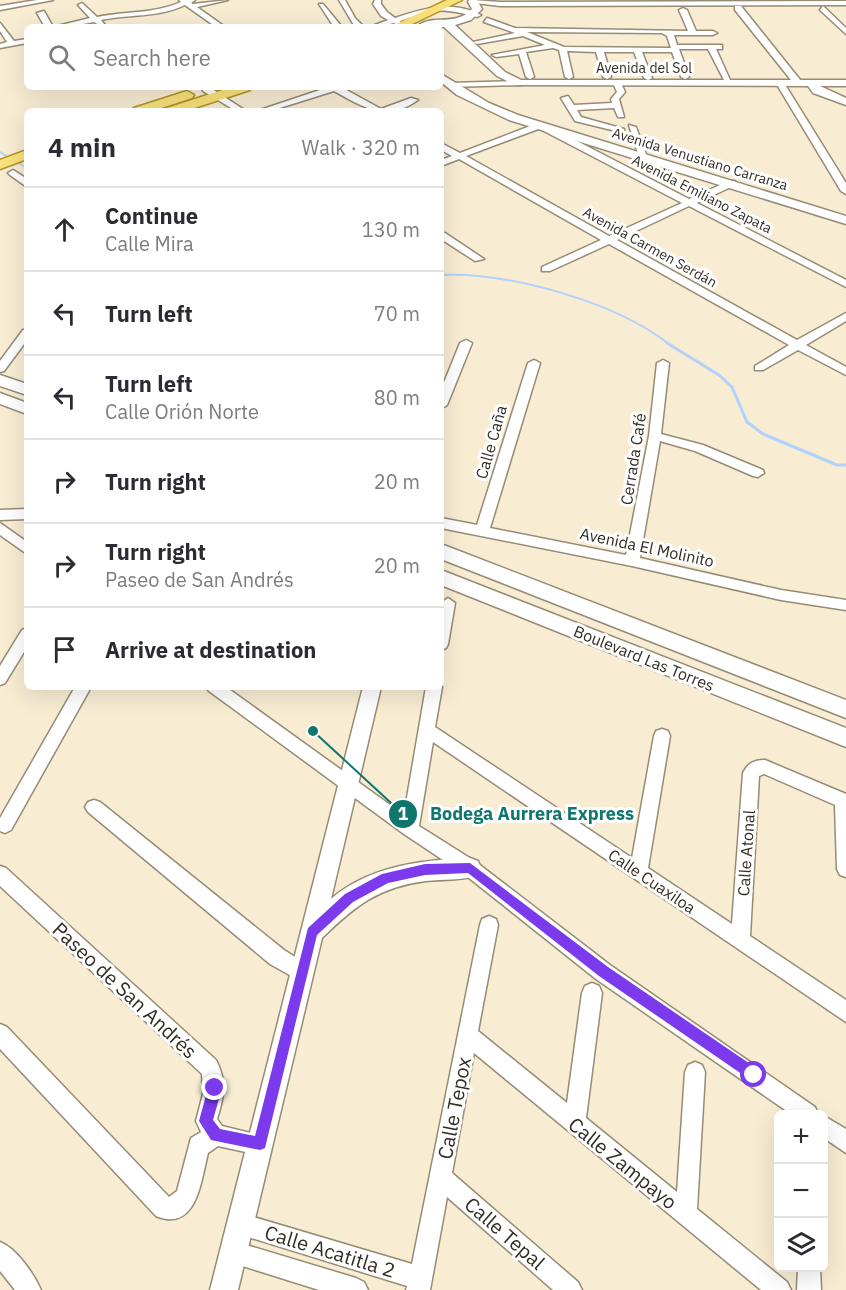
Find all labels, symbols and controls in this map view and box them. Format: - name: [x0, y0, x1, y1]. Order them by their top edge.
- search box: [24, 24, 444, 90]
- icon: search: [45, 41, 78, 74]
- text: Search here: [93, 43, 211, 72]
- street label: Avenida del Sol: [596, 59, 692, 77]
- street label: Avenida Venustiano Carranza: [610, 124, 790, 194]
- text: 4 min: [48, 130, 116, 164]
- text: Walk · 320 m: [302, 134, 420, 161]
- street label: Avenida Emiliano Zapata: [629, 151, 776, 237]
- text: Continue: [105, 201, 198, 230]
- street label: Avenida Carmen Serdán: [580, 203, 720, 291]
- icon: ahead: [48, 213, 81, 246]
- text: 130 m: [362, 216, 420, 243]
- text: Calle Mira: [105, 230, 194, 257]
- icon: left: [48, 297, 81, 330]
- text: Turn left: [105, 299, 193, 328]
- text: 70 m: [374, 300, 420, 327]
- text: Turn left: [105, 369, 193, 398]
- icon: left: [48, 381, 81, 414]
- text: 80 m: [374, 384, 420, 411]
- text: Calle Orión Norte: [105, 398, 259, 425]
- street label: Calle Caña: [471, 402, 511, 481]
- street label: Cerrada Café: [616, 411, 650, 506]
- icon: right: [48, 465, 81, 498]
- text: Turn right: [105, 467, 206, 496]
- text: 20 m: [374, 468, 420, 495]
- street label: Avenida El Molinito: [578, 523, 716, 571]
- text: Turn right: [105, 537, 206, 566]
- icon: right: [48, 549, 81, 582]
- text: 20 m: [374, 552, 420, 579]
- text: Paseo de San Andrés: [105, 566, 294, 593]
- street label: Boulevard Las Torres: [571, 621, 717, 695]
- icon: arrive: [48, 633, 81, 666]
- text: Arrive at destination: [105, 635, 316, 664]
- callout: Bodega Aurrera Express: [388, 796, 646, 832]
- text: 1: [398, 802, 409, 825]
- text: Bodega Aurrera Express: [430, 802, 634, 825]
- street label: Calle Atonal: [733, 809, 759, 897]
- street label: Calle Cuaxiloa: [604, 844, 700, 918]
- street label: Paseo de San Andrés: [47, 916, 203, 1064]
- street label: Calle Tepox: [431, 1055, 477, 1161]
- route start: [740, 1061, 766, 1087]
- route end: [201, 1074, 227, 1100]
- map controls: [774, 1110, 828, 1272]
- button: +: [774, 1110, 828, 1164]
- street label: Calle Zampayo: [563, 1111, 683, 1215]
- button: −: [774, 1164, 828, 1218]
- street label: Calle Tepal: [459, 1191, 551, 1275]
- street label: Calle Acatitla 2: [261, 1218, 399, 1284]
- button: layers: [774, 1218, 828, 1272]

